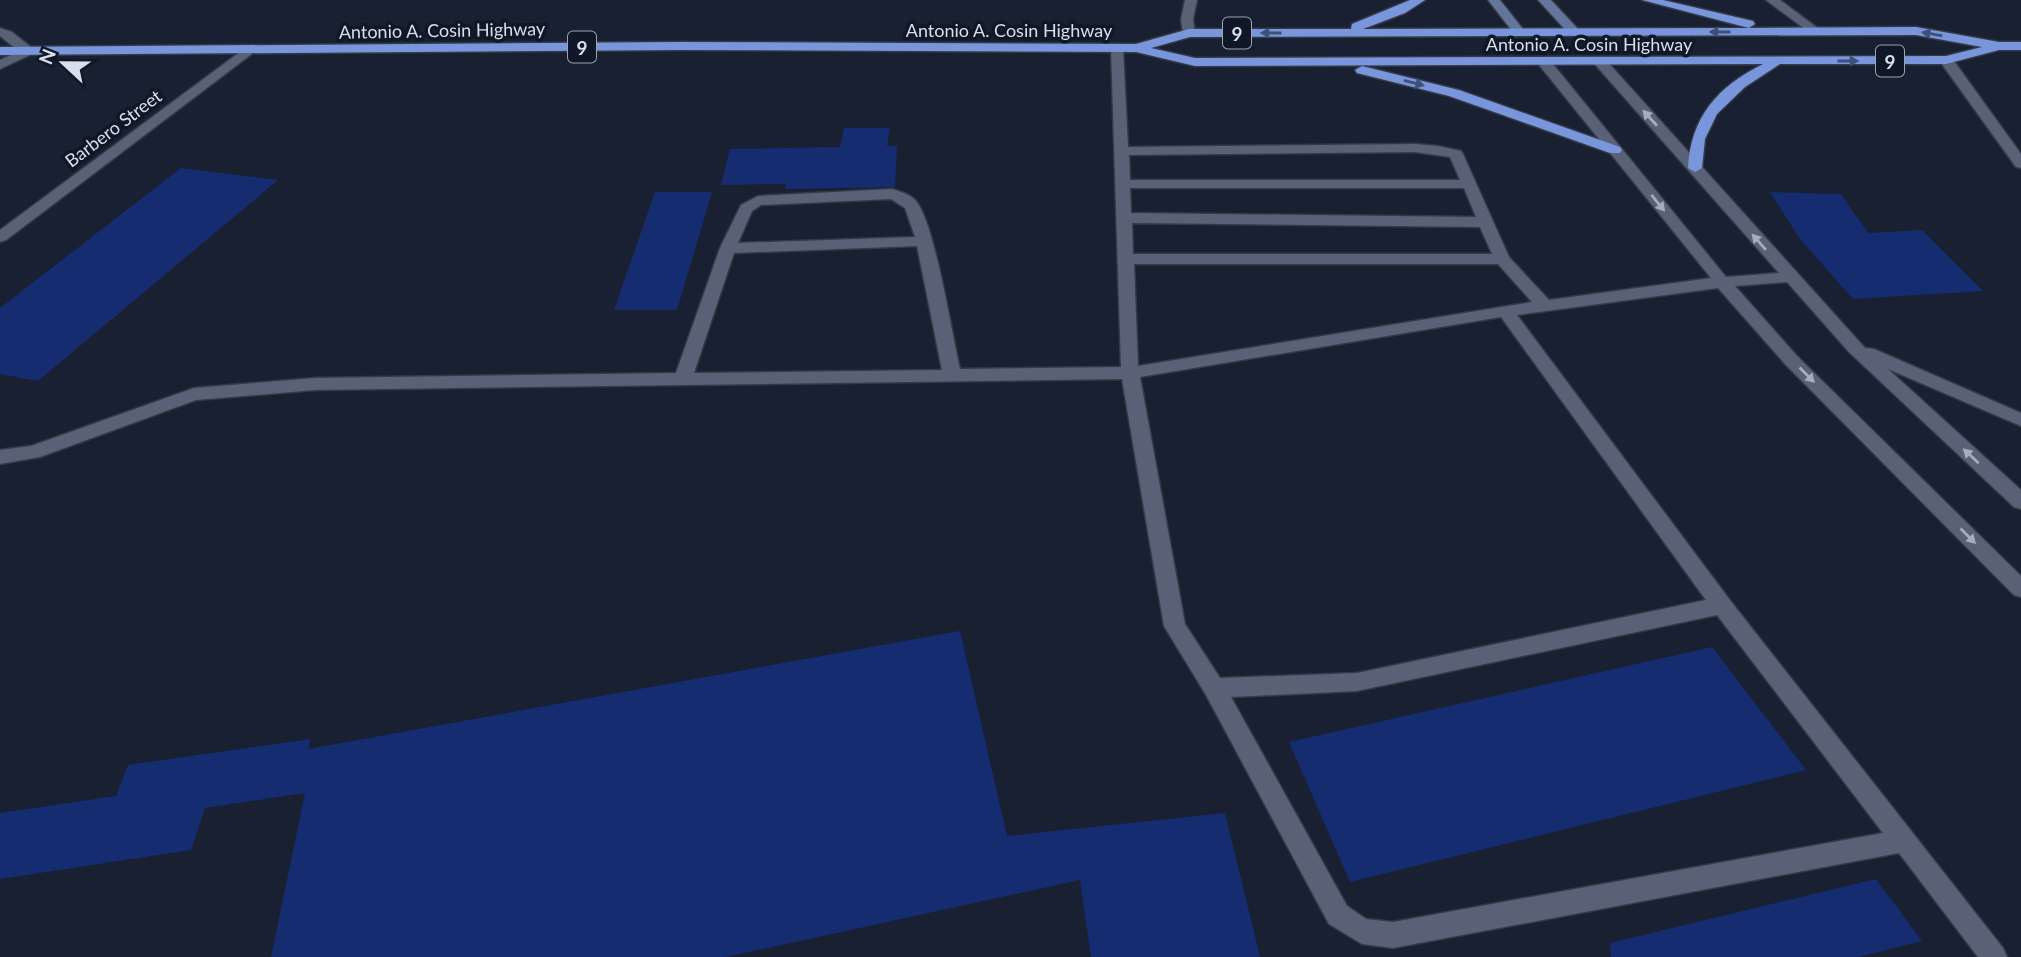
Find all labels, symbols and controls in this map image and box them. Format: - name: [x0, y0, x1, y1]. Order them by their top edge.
- street label: Antonio A. Cosin Highway: [339, 17, 546, 43]
- road number: 9: [1223, 18, 1251, 48]
- street label: Antonio A. Cosin Highway: [906, 19, 1113, 41]
- one-way arrow: [1708, 26, 1730, 38]
- one-way arrow: [1260, 27, 1282, 39]
- north arrow: [28, 28, 98, 98]
- one-way arrow: [1921, 28, 1943, 39]
- road number: 9: [568, 32, 596, 62]
- street label: Antonio A. Cosin Highway: [1486, 33, 1693, 55]
- text: N: [33, 45, 60, 68]
- road number: 9: [1876, 45, 1904, 76]
- one-way arrow: [1838, 55, 1860, 67]
- one-way arrow: [1403, 78, 1425, 89]
- street label: Barbero Street: [60, 84, 166, 171]
- one-way arrow: [1642, 109, 1658, 126]
- one-way arrow: [1650, 195, 1665, 212]
- one-way arrow: [1751, 233, 1767, 251]
- one-way arrow: [1799, 367, 1815, 383]
- one-way arrow: [1963, 448, 1980, 464]
- one-way arrow: [1959, 527, 1976, 543]

